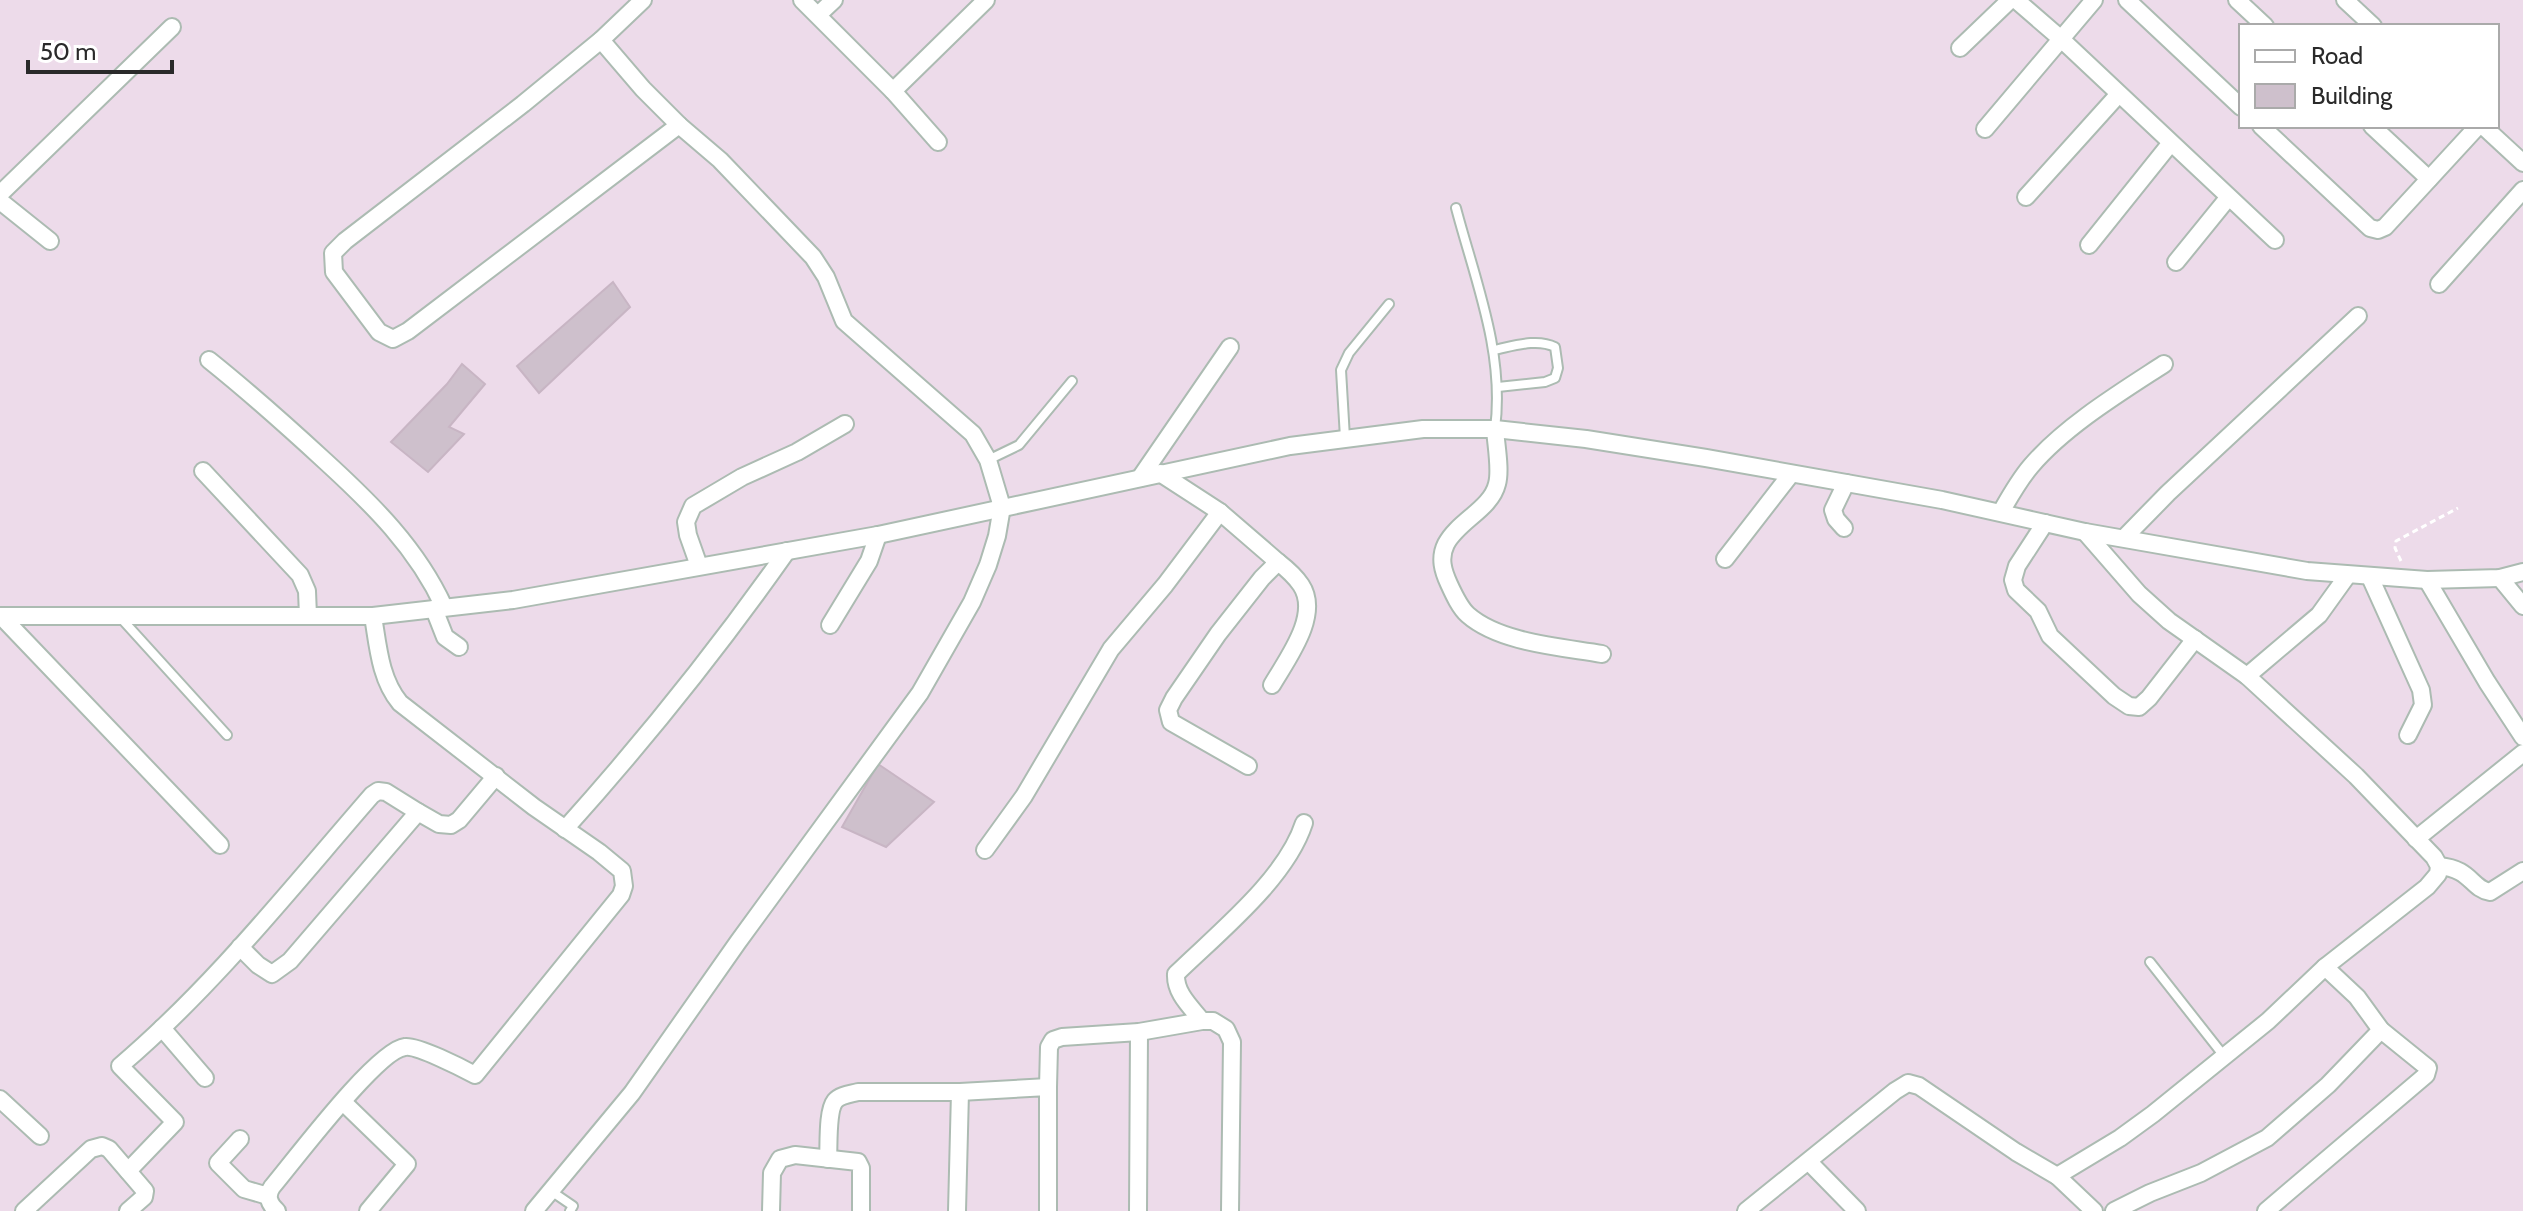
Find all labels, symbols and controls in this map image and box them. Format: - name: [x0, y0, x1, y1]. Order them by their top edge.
- scale bar: [28, 24, 172, 74]
- legend: [2239, 24, 2499, 128]
- text: 50 m: [40, 37, 96, 66]
- text: Road: [2311, 41, 2363, 70]
- text: Building: [2311, 81, 2393, 110]

